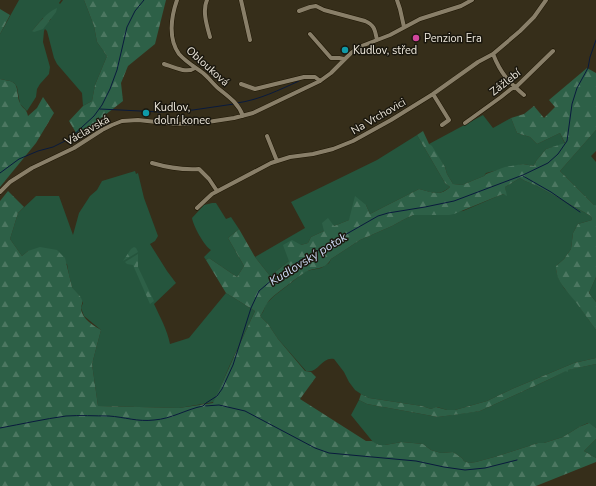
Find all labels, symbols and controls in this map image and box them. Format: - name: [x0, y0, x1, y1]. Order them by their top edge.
- place label: Penzion Era: [424, 31, 482, 46]
- marker: Penzion Era: [411, 33, 421, 43]
- street label: Oblouková: [183, 43, 233, 90]
- place label: Kudlov, střed: [353, 43, 417, 58]
- marker: Kudlov, střed: [340, 45, 350, 55]
- street label: Zážlebí: [487, 65, 525, 99]
- street label: Na Vrchovici: [348, 95, 408, 138]
- place label: Kudlov, dolní konec: [154, 100, 210, 128]
- marker: Kudlov, dolní konec: [141, 108, 151, 118]
- street label: Václavská: [61, 112, 112, 150]
- water label: Kudlovský potok: [266, 228, 351, 289]

